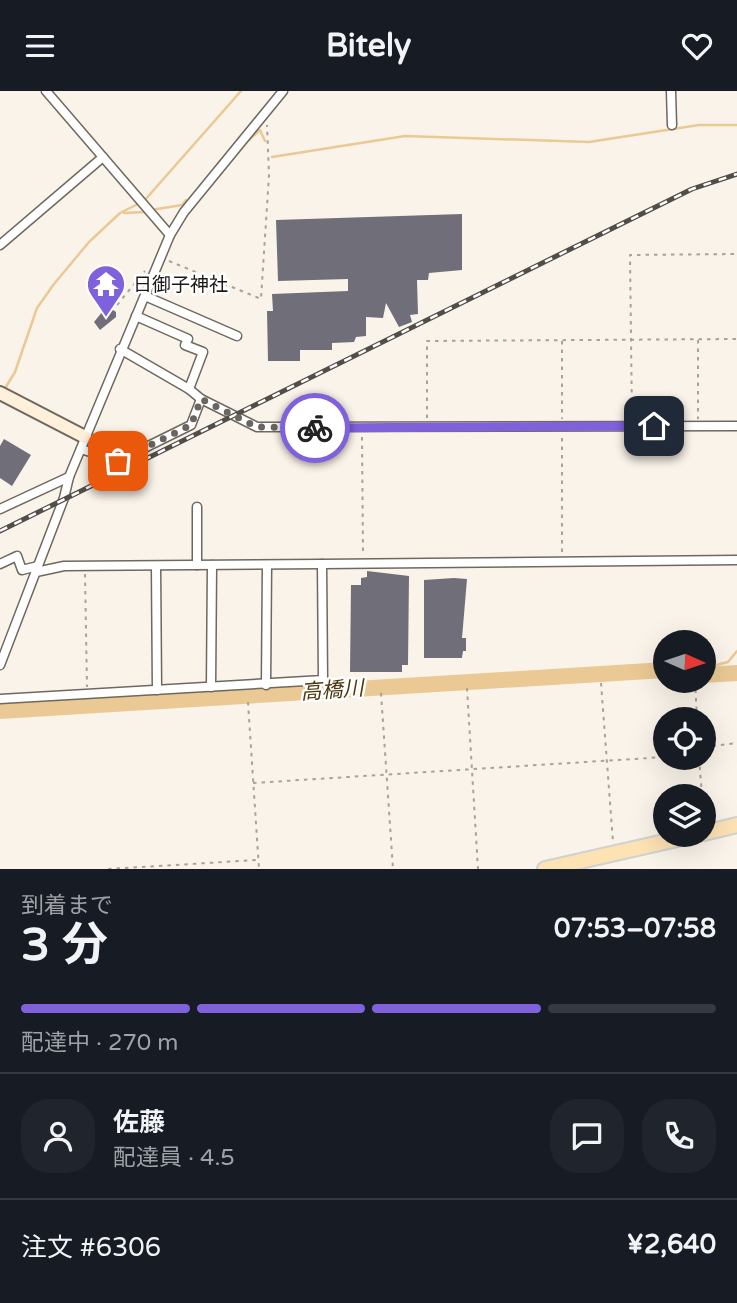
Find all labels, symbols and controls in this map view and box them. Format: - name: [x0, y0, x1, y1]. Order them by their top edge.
- icon: menu: [21, 27, 59, 65]
- text: Bitely: [326, 27, 411, 65]
- icon: heart: [678, 27, 716, 65]
- temple icon: 日御子神社: [85, 263, 127, 318]
- place label: 日御子神社: [133, 274, 228, 296]
- courier: [280, 393, 350, 463]
- pin: [624, 396, 684, 456]
- icon: home: [635, 407, 673, 445]
- icon: bike: [296, 409, 334, 447]
- pin: [88, 431, 148, 491]
- icon: bag: [99, 442, 137, 480]
- north arrow: [653, 630, 716, 693]
- map controls: [653, 630, 716, 847]
- water label: 高橋川: [300, 676, 366, 705]
- button: locate: [653, 707, 716, 770]
- button: layers: [653, 784, 716, 847]
- text: 到着まで: [21, 892, 113, 920]
- text: 07:53–07:58: [554, 913, 716, 944]
- text: 3 分: [21, 918, 108, 973]
- text: 配達中 · 270 m: [21, 1029, 178, 1057]
- button: person: [21, 1099, 95, 1173]
- button: chat: [550, 1099, 624, 1173]
- button: phone: [642, 1099, 716, 1173]
- text: 佐藤: [113, 1107, 165, 1138]
- text: 配達員 · 4.5: [113, 1144, 235, 1172]
- text: ¥2,640: [627, 1229, 716, 1260]
- text: 注文 #6306: [21, 1232, 161, 1263]

